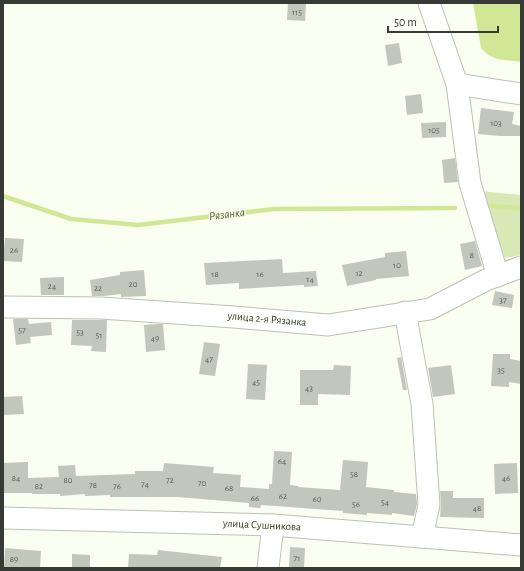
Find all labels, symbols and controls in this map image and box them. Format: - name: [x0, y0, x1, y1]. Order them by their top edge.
- house number: 115: [292, 8, 302, 17]
- scale bar: [388, 8, 498, 34]
- text: 50 m: [394, 16, 417, 28]
- house number: 103: [490, 119, 502, 128]
- house number: 105: [428, 126, 440, 135]
- water label: Рязанка: [208, 206, 246, 222]
- house number: 26: [10, 246, 18, 255]
- house number: 8: [470, 251, 474, 260]
- house number: 10: [393, 261, 401, 270]
- house number: 12: [355, 269, 363, 278]
- house number: 18: [211, 270, 219, 279]
- house number: 16: [256, 270, 264, 279]
- house number: 14: [306, 275, 314, 284]
- house number: 20: [129, 280, 138, 289]
- house number: 24: [48, 282, 57, 291]
- house number: 22: [94, 284, 102, 293]
- house number: 37: [499, 296, 507, 305]
- street label: улица 2-я Рязанка: [226, 310, 307, 328]
- house number: 57: [18, 326, 26, 335]
- house number: 53: [76, 328, 84, 337]
- house number: 51: [96, 331, 102, 340]
- house number: 49: [151, 334, 159, 343]
- house number: 47: [205, 355, 213, 364]
- house number: 35: [497, 366, 505, 375]
- house number: 45: [252, 378, 260, 387]
- house number: 43: [305, 384, 313, 393]
- house number: 64: [278, 457, 287, 466]
- house number: 58: [350, 470, 358, 479]
- house number: 84: [12, 474, 21, 483]
- house number: 46: [502, 474, 510, 483]
- house number: 80: [63, 476, 73, 485]
- house number: 72: [166, 476, 174, 485]
- house number: 70: [198, 479, 206, 488]
- house number: 74: [141, 480, 150, 489]
- house number: 78: [89, 481, 97, 490]
- house number: 82: [35, 482, 43, 491]
- house number: 76: [113, 482, 121, 491]
- house number: 68: [225, 484, 233, 493]
- house number: 62: [279, 492, 287, 501]
- house number: 66: [251, 494, 259, 503]
- house number: 60: [313, 495, 322, 504]
- house number: 54: [381, 498, 390, 507]
- house number: 56: [352, 500, 360, 509]
- house number: 48: [473, 504, 481, 513]
- street label: улица Сушникова: [222, 517, 301, 533]
- house number: 71: [294, 554, 300, 563]
- house number: 89: [10, 555, 18, 564]

